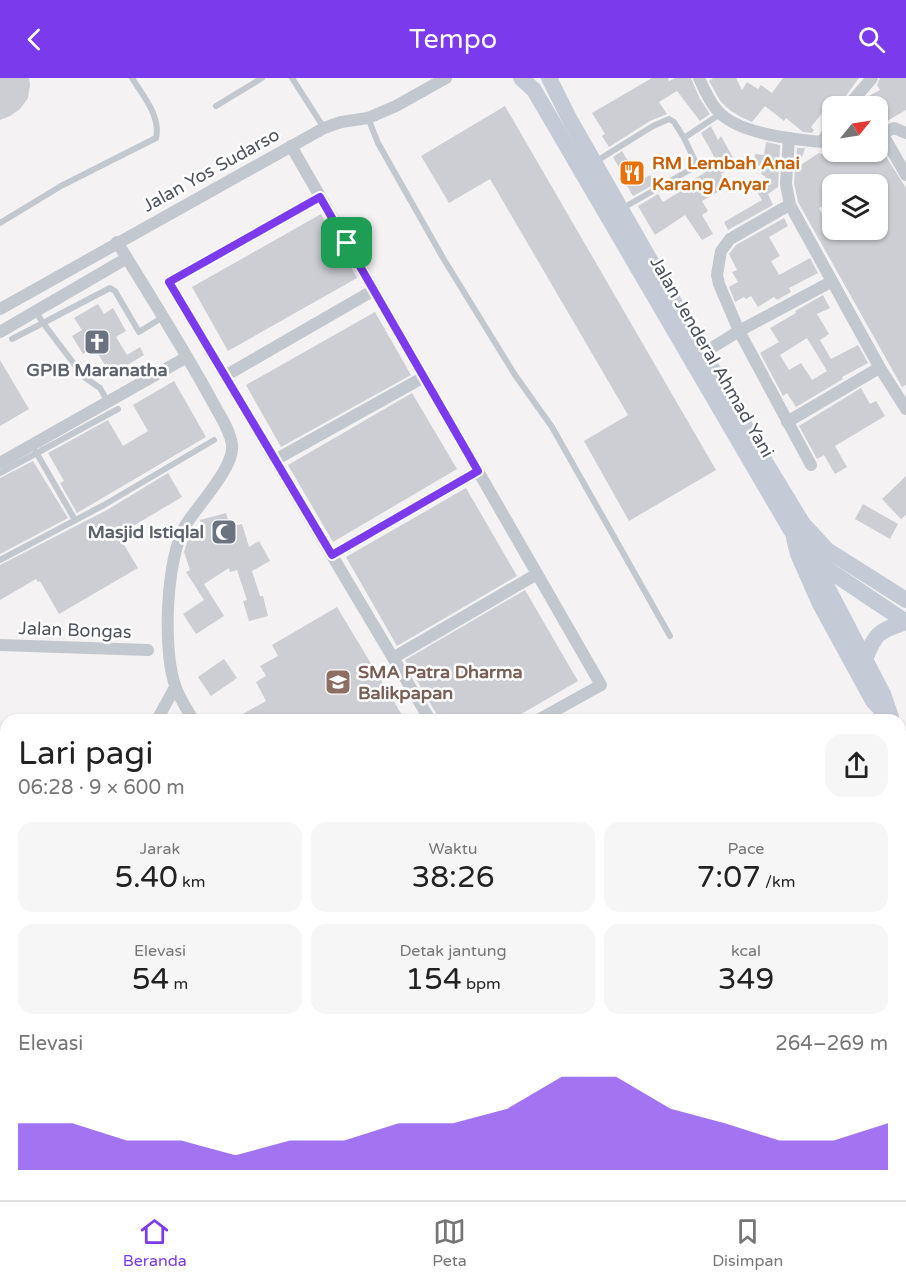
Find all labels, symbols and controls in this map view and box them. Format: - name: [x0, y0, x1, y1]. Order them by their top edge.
- icon: back: [18, 23, 51, 56]
- text: Tempo: [409, 23, 497, 56]
- icon: search: [855, 23, 888, 56]
- north arrow: [822, 96, 888, 162]
- map controls: [822, 96, 888, 240]
- street label: Jalan Yos Sudarso: [139, 123, 283, 217]
- place label: RM Lembah Anai Karang Anyar: [652, 152, 800, 195]
- restaurant icon: RM Lembah Anai Karang Anyar: [617, 158, 647, 188]
- button: layers: [822, 174, 888, 240]
- pin: [321, 217, 372, 268]
- icon: arrive: [330, 226, 363, 259]
- street label: Jalan Jenderal Ahmad Yani: [645, 253, 779, 461]
- church icon: GPIB Maranatha: [82, 327, 112, 357]
- place label: GPIB Maranatha: [26, 359, 168, 381]
- mosque icon: Masjid Istiqlal: [209, 517, 239, 547]
- place label: Masjid Istiqlal: [87, 521, 204, 543]
- street label: Jalan Bongas: [18, 617, 132, 643]
- place label: SMA Patra Dharma Balikpapan: [358, 661, 523, 704]
- school or university icon: SMA Patra Dharma Balikpapan: [323, 667, 353, 697]
- text: Lari pagi: [18, 734, 153, 773]
- button: share: [825, 734, 888, 797]
- text: 06:28 · 9 × 600 m: [18, 776, 185, 800]
- text: Jarak: [140, 839, 180, 859]
- text: Waktu: [428, 839, 478, 859]
- text: Pace: [728, 839, 764, 859]
- text: 5.40: [115, 859, 178, 896]
- text: 38:26: [411, 859, 495, 896]
- text: 7:07: [697, 859, 761, 896]
- text: km: [178, 872, 206, 892]
- text: /km: [761, 872, 795, 892]
- text: Elevasi: [134, 941, 186, 961]
- text: Detak jantung: [399, 941, 507, 961]
- text: kcal: [731, 941, 761, 961]
- text: 54: [132, 961, 169, 998]
- text: 154: [405, 961, 462, 998]
- text: 349: [718, 961, 774, 998]
- text: m: [169, 974, 188, 994]
- text: bpm: [462, 974, 501, 994]
- text: Elevasi: [18, 1032, 83, 1056]
- text: 264–269 m: [775, 1032, 888, 1056]
- tab: Beranda: [123, 1215, 187, 1271]
- tab: Peta: [432, 1215, 467, 1271]
- tab: Disimpan: [712, 1215, 783, 1271]

